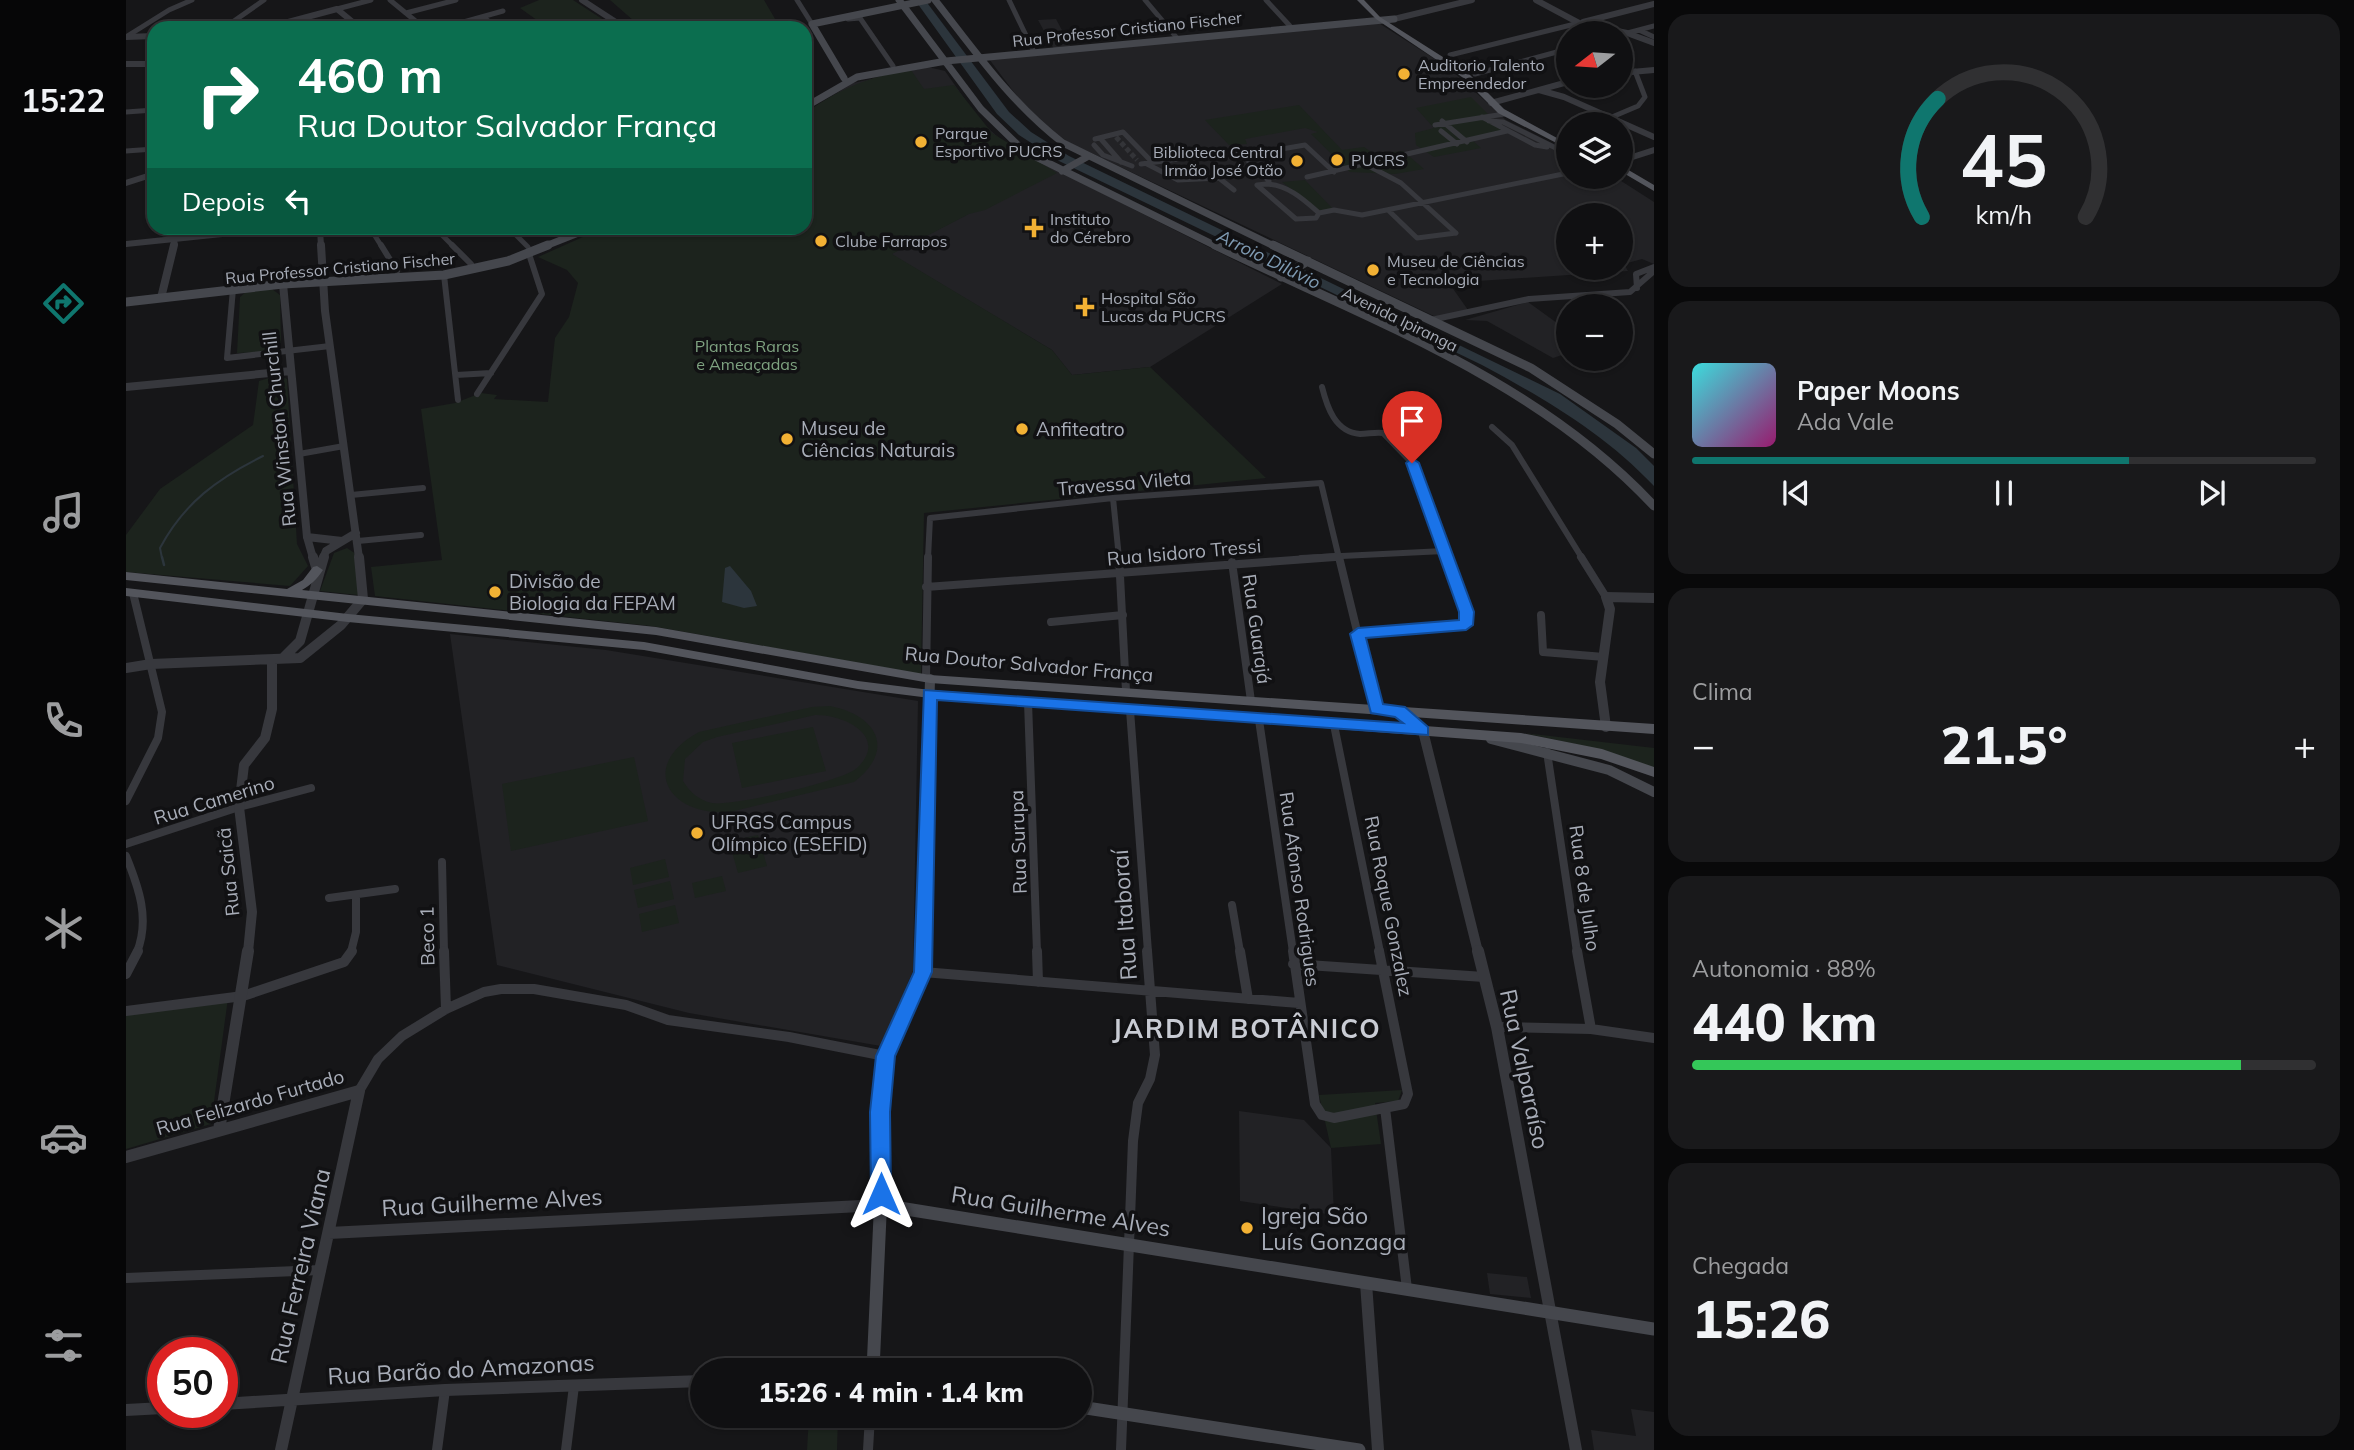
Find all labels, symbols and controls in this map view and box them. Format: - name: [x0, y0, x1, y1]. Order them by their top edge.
- street label: Rua Professor Cristiano Fischer: [1011, 7, 1243, 51]
- north arrow: [1556, 21, 1633, 98]
- map controls: [1556, 21, 1633, 371]
- text: 460 m: [297, 44, 443, 105]
- icon: right: [182, 49, 273, 140]
- place label: Auditorio Talento Empreendedor: [1418, 55, 1545, 93]
- marker: Auditorio Talento Empreendedor: [1396, 66, 1412, 82]
- text: 15:22: [21, 80, 105, 120]
- text: Rua Doutor Salvador França: [297, 105, 717, 145]
- button: layers: [1556, 112, 1633, 189]
- text: 45: [1960, 114, 2048, 205]
- place label: Parque Esportivo PUCRS: [935, 123, 1062, 161]
- marker: Parque Esportivo PUCRS: [913, 134, 929, 150]
- place label: Biblioteca Central Irmão José Otão: [1153, 142, 1283, 180]
- place label: PUCRS: [1351, 150, 1405, 170]
- marker: PUCRS: [1329, 152, 1345, 168]
- marker: Biblioteca Central Irmão José Otão: [1289, 153, 1305, 169]
- icon: left: [279, 182, 317, 220]
- text: Depois: [182, 185, 265, 218]
- text: km/h: [1976, 198, 2032, 229]
- button: +: [1556, 203, 1633, 280]
- place label: Instituto do Cérebro: [1050, 209, 1131, 247]
- marker: Instituto do Cérebro: [1024, 218, 1044, 238]
- water label: Arroio Dilúvio: [1213, 224, 1324, 294]
- place label: Clube Farrapos: [835, 231, 948, 251]
- marker: Clube Farrapos: [813, 233, 829, 249]
- street label: Rua Professor Cristiano Fischer: [224, 248, 456, 288]
- place label: Museu de Ciências e Tecnologia: [1387, 251, 1525, 289]
- marker: Museu de Ciências e Tecnologia: [1365, 262, 1381, 278]
- icon: directions: [39, 279, 88, 328]
- street label: Avenida Ipiranga: [1339, 282, 1461, 356]
- place label: Hospital São Lucas da PUCRS: [1101, 288, 1226, 326]
- button: −: [1556, 294, 1633, 371]
- marker: Hospital São Lucas da PUCRS: [1075, 297, 1095, 317]
- street label: Rua Winston Churchill: [257, 330, 301, 528]
- park label: Plantas Raras e Ameaçadas: [695, 336, 799, 374]
- text: Paper Moons: [1797, 374, 1960, 407]
- pin: [1382, 391, 1442, 463]
- icon: arrive: [1393, 402, 1431, 440]
- text: Ada Vale: [1797, 407, 1894, 436]
- place label: Museu de Ciências Naturais: [801, 416, 955, 462]
- place label: Anfiteatro: [1036, 417, 1125, 441]
- marker: Anfiteatro: [1014, 421, 1030, 437]
- marker: Museu de Ciências Naturais: [779, 431, 795, 447]
- street label: Travessa Vileta: [1056, 465, 1192, 501]
- icon: previous: [1777, 474, 1815, 512]
- icon: pause: [1985, 474, 2023, 512]
- icon: next: [2193, 474, 2231, 512]
- icon: music: [39, 488, 88, 537]
- street label: Rua Isidoro Tressi: [1106, 533, 1262, 571]
- place label: Divisão de Biologia da FEPAM: [509, 569, 676, 615]
- street label: Rua Guarajá: [1237, 572, 1277, 686]
- marker: Divisão de Biologia da FEPAM: [487, 584, 503, 600]
- street label: Rua Doutor Salvador França: [904, 641, 1154, 687]
- text: Clima: [1692, 677, 1753, 706]
- icon: phone: [39, 696, 88, 745]
- text: 21.5°: [1940, 712, 2068, 777]
- text: −: [1692, 721, 1715, 769]
- text: +: [2293, 721, 2316, 769]
- street label: Rua Camerino: [151, 770, 277, 830]
- street label: Rua Surupa: [1004, 790, 1032, 894]
- street label: Rua Afonso Rodrigues: [1274, 790, 1326, 988]
- place label: UFRGS Campus Olímpico (ESEFID): [711, 810, 868, 856]
- street label: Rua Roque Gonzalez: [1360, 814, 1418, 999]
- street label: Rua 8 de Julho: [1564, 823, 1606, 953]
- marker: UFRGS Campus Olímpico (ESEFID): [689, 825, 705, 841]
- street label: Rua Saicã: [211, 826, 245, 918]
- street label: Rua Itaboraí: [1105, 847, 1143, 981]
- icon: climate: [39, 904, 88, 953]
- street label: Beco 1: [414, 906, 440, 966]
- text: Autonomia · 88%: [1692, 954, 1876, 983]
- street label: Rua Valparaíso: [1494, 986, 1556, 1152]
- text: 440 km: [1692, 989, 1877, 1054]
- district label: JARDIM BOTÂNICO: [1112, 1012, 1382, 1045]
- street label: Rua Felizardo Furtado: [153, 1064, 347, 1140]
- icon: car: [39, 1113, 88, 1162]
- position arrow: [844, 1157, 918, 1231]
- street label: Rua Ferreira Viana: [263, 1166, 337, 1366]
- street label: Rua Guilherme Alves: [949, 1179, 1173, 1243]
- street label: Rua Guilherme Alves: [381, 1182, 603, 1222]
- place label: Igreja São Luís Gonzaga: [1261, 1201, 1406, 1256]
- marker: Igreja São Luís Gonzaga: [1239, 1220, 1255, 1236]
- text: Chegada: [1692, 1251, 1789, 1280]
- text: 15:26: [1692, 1286, 1830, 1351]
- icon: filters: [39, 1321, 88, 1370]
- speed limit sign: 50: [147, 1337, 238, 1428]
- street label: Rua Barão do Amazonas: [327, 1348, 595, 1390]
- text: 15:26 · 4 min · 1.4 km: [758, 1376, 1024, 1409]

